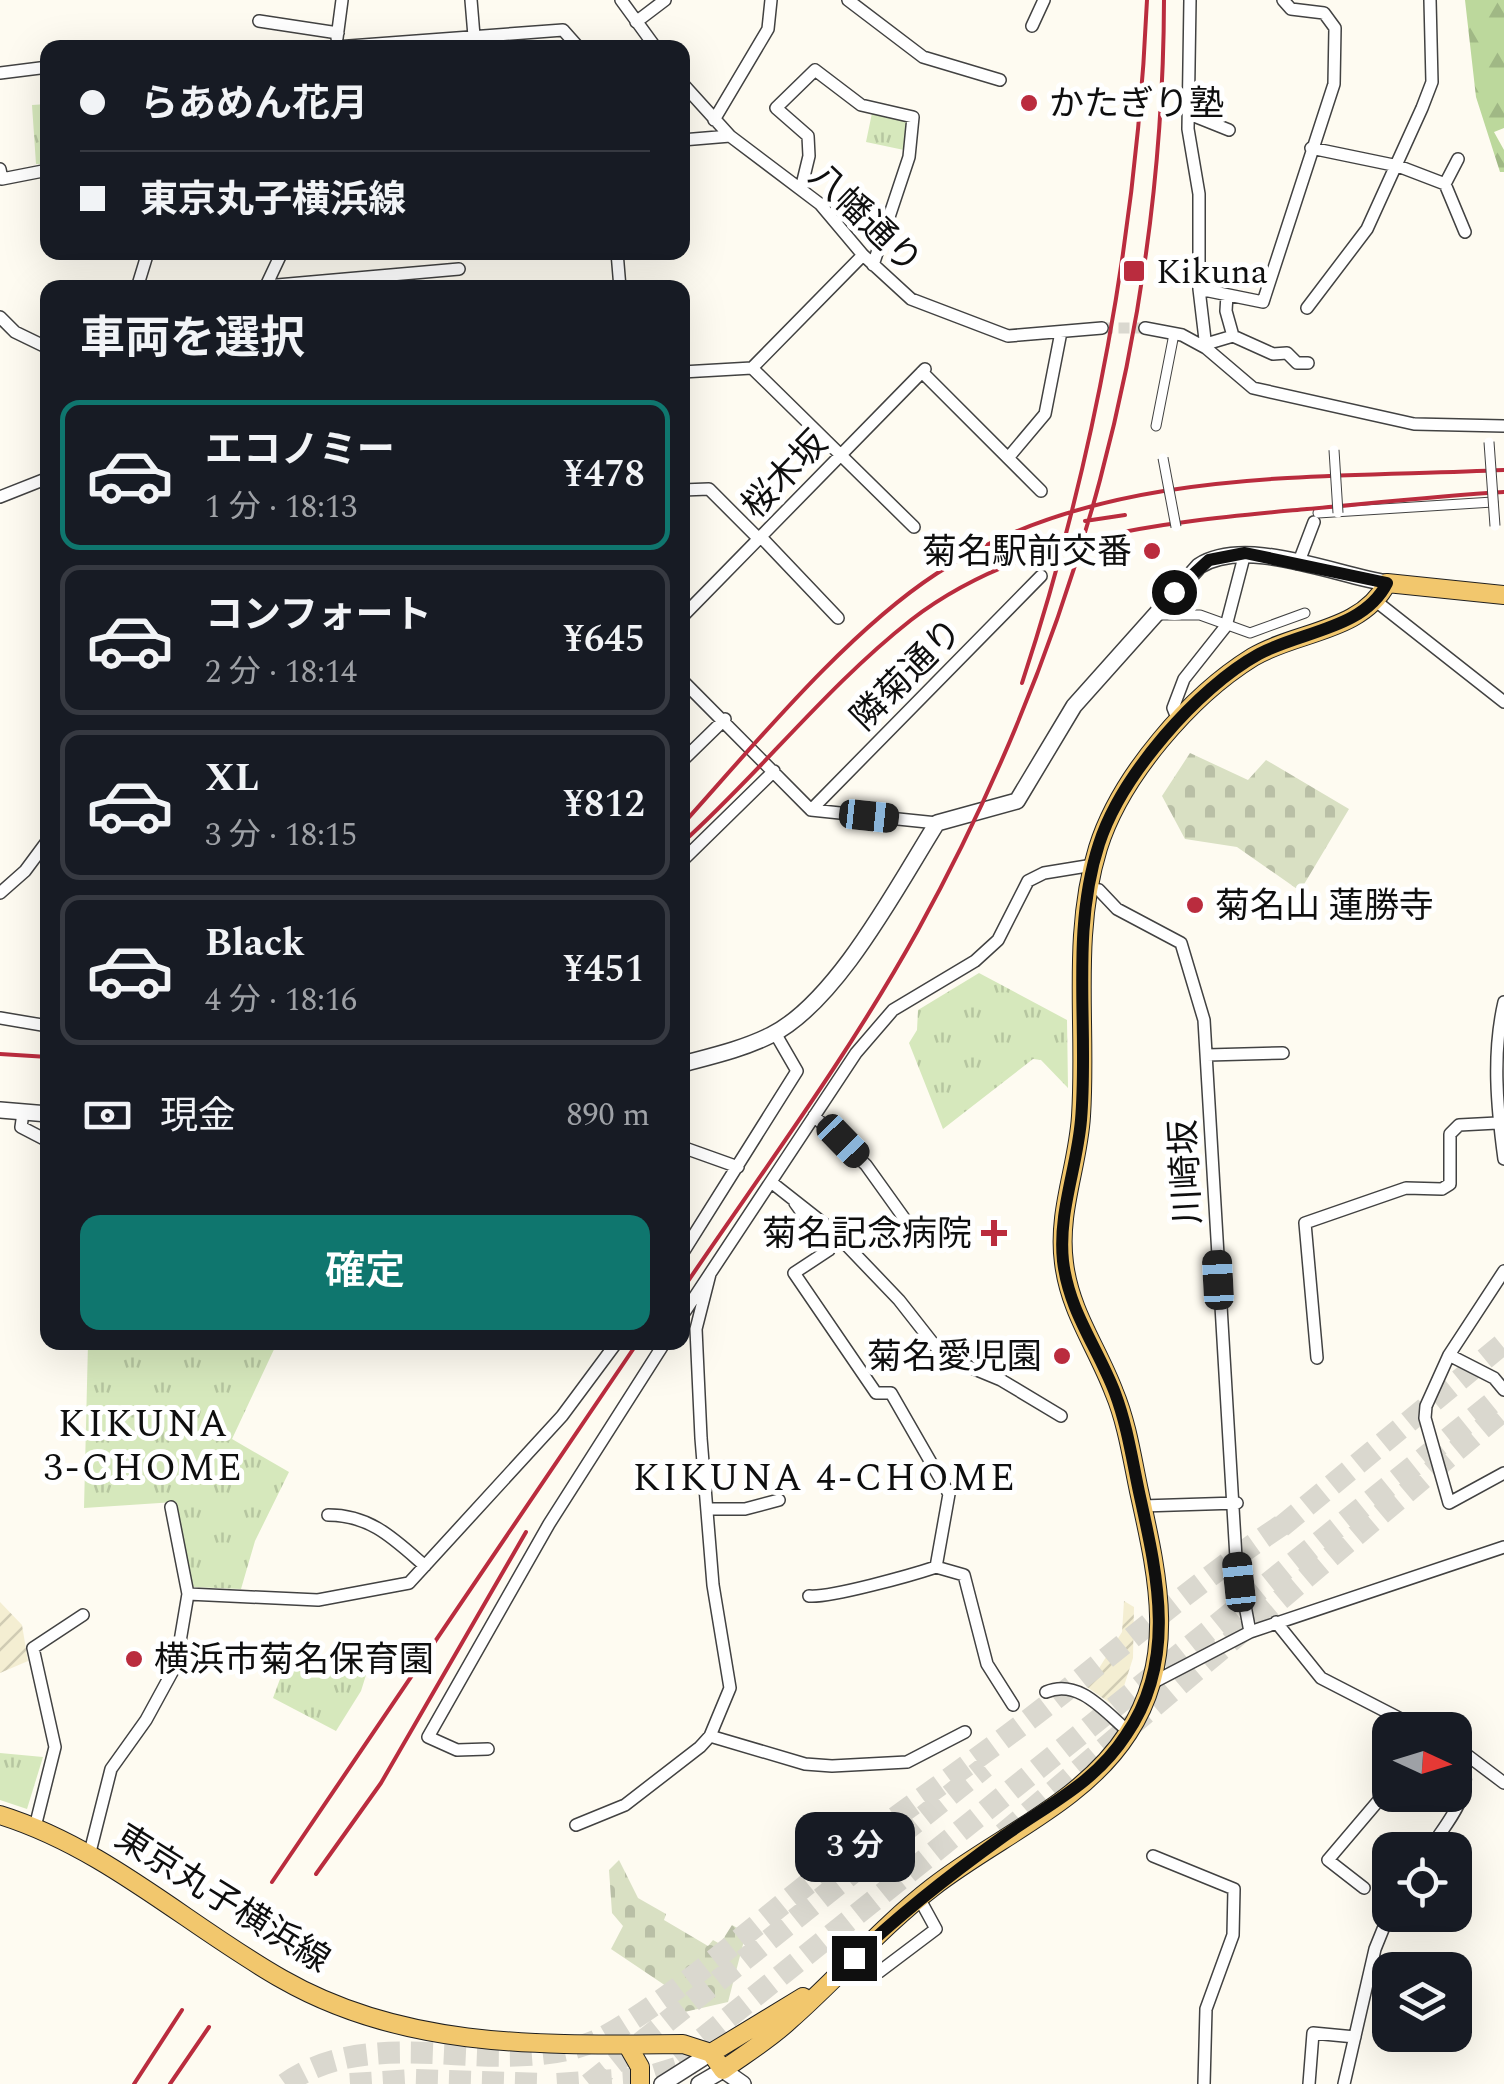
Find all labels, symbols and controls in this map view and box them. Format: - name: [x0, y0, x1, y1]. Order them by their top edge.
- text: らあめん花月: [140, 76, 368, 134]
- place label: かたぎり塾: [1049, 78, 1224, 131]
- marker: かたぎり塾: [1018, 92, 1040, 114]
- street label: 八幡通り: [796, 151, 934, 287]
- text: 東京丸子横浜線: [140, 172, 406, 230]
- place label: Kikuna: [1156, 246, 1268, 299]
- marker: Kikuna: [1121, 258, 1147, 284]
- text: 車両を選択: [80, 305, 305, 374]
- street label: 桜木坂: [730, 419, 841, 531]
- text: エコノミー: [205, 422, 395, 480]
- icon: car: [85, 430, 175, 520]
- text: ¥478: [564, 446, 645, 504]
- text: 1 分 · 18:13: [205, 483, 357, 532]
- place label: 菊名駅前交番: [922, 526, 1132, 579]
- marker: 菊名駅前交番: [1141, 540, 1163, 562]
- route start: [1152, 570, 1197, 615]
- text: コンフォート: [205, 587, 432, 645]
- icon: car: [85, 595, 175, 685]
- street label: 隣菊通り: [839, 607, 975, 743]
- text: ¥645: [564, 611, 645, 669]
- text: 2 分 · 18:14: [205, 648, 357, 697]
- text: XL: [205, 750, 259, 808]
- icon: car: [85, 760, 175, 850]
- text: ¥812: [564, 776, 645, 834]
- car: [838, 798, 900, 834]
- text: 3 分 · 18:15: [205, 811, 357, 860]
- place label: 菊名山 蓮勝寺: [1215, 880, 1434, 933]
- marker: 菊名山 蓮勝寺: [1184, 894, 1206, 916]
- text: Black: [205, 915, 305, 973]
- icon: car: [85, 925, 175, 1015]
- text: ¥451: [564, 941, 645, 999]
- text: 4 分 · 18:16: [205, 976, 357, 1025]
- icon: cash: [80, 1088, 135, 1143]
- text: 現金: [160, 1088, 236, 1146]
- text: 890 m: [566, 1091, 650, 1140]
- car: [811, 1109, 875, 1173]
- street label: 川崎坂: [1157, 1118, 1216, 1226]
- place label: 菊名記念病院: [762, 1208, 972, 1261]
- button: 確定: [80, 1215, 650, 1330]
- marker: 菊名記念病院: [981, 1220, 1007, 1246]
- car: [1201, 1249, 1235, 1311]
- place label: 菊名愛児園: [867, 1331, 1042, 1384]
- marker: 菊名愛児園: [1051, 1345, 1073, 1367]
- district label: KIKUNA 3-CHOME: [44, 1396, 244, 1498]
- district label: KIKUNA 4-CHOME: [633, 1450, 1017, 1508]
- car: [1221, 1551, 1257, 1613]
- place label: 横浜市菊名保育園: [154, 1634, 434, 1687]
- marker: 横浜市菊名保育園: [123, 1648, 145, 1670]
- north arrow: [1372, 1712, 1472, 1812]
- map controls: [1372, 1712, 1472, 2052]
- street label: 東京丸子横浜線: [104, 1812, 340, 1987]
- callout: 3 分: [794, 1813, 914, 1883]
- text: 3 分: [826, 1822, 884, 1871]
- button: locate: [1372, 1832, 1472, 1932]
- route end: [832, 1936, 877, 1981]
- button: layers: [1372, 1952, 1472, 2052]

